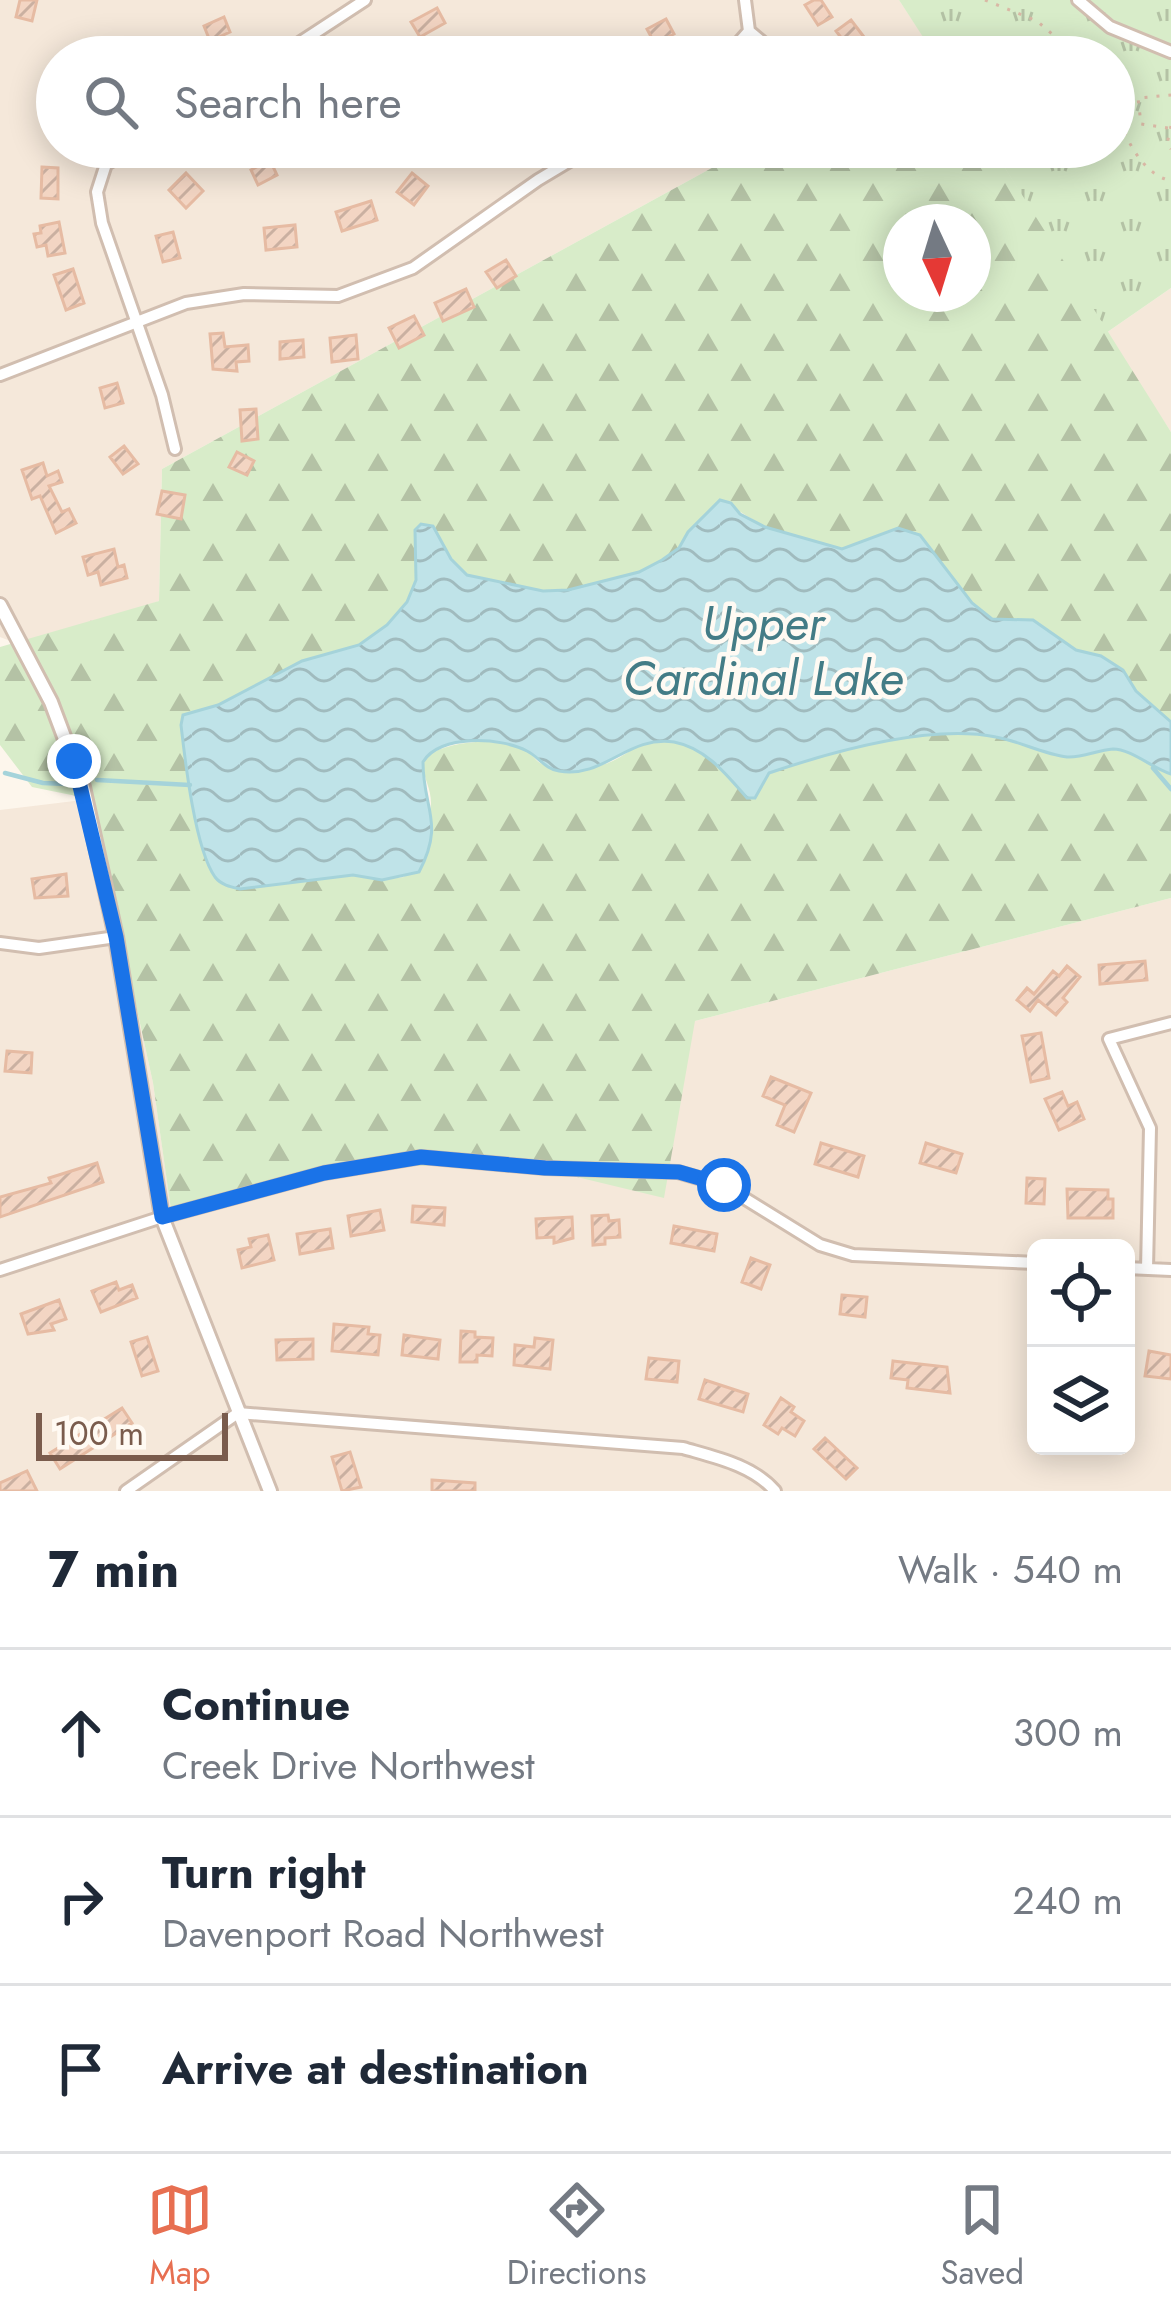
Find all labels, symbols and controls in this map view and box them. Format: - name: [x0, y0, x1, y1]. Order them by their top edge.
- search box: [36, 36, 1135, 168]
- icon: search: [78, 69, 144, 135]
- text: Search here: [174, 70, 402, 135]
- north arrow: [883, 204, 991, 312]
- water label: Upper Cardinal Lake: [623, 589, 903, 713]
- route end: [47, 734, 101, 788]
- route start: [697, 1158, 751, 1212]
- map controls: [1027, 1239, 1135, 1455]
- button: locate: [1027, 1239, 1135, 1347]
- button: layers: [1027, 1347, 1135, 1455]
- scale bar: [36, 1407, 228, 1460]
- text: 100 m: [54, 1410, 144, 1457]
- text: 7 min: [48, 1532, 179, 1606]
- text: Walk · 540 m: [898, 1541, 1123, 1598]
- text: Continue: [162, 1672, 350, 1737]
- icon: ahead: [48, 1700, 114, 1766]
- text: 300 m: [1013, 1704, 1123, 1761]
- text: Creek Drive Northwest: [162, 1737, 535, 1794]
- text: Turn right: [162, 1840, 366, 1905]
- icon: right: [48, 1868, 114, 1934]
- text: 240 m: [1013, 1872, 1123, 1929]
- text: Davenport Road Northwest: [162, 1905, 604, 1962]
- icon: arrive: [48, 2036, 114, 2102]
- text: Arrive at destination: [162, 2036, 589, 2101]
- tab: Map: [147, 2177, 213, 2296]
- tab: Directions: [507, 2177, 647, 2296]
- tab: Saved: [940, 2177, 1024, 2296]

